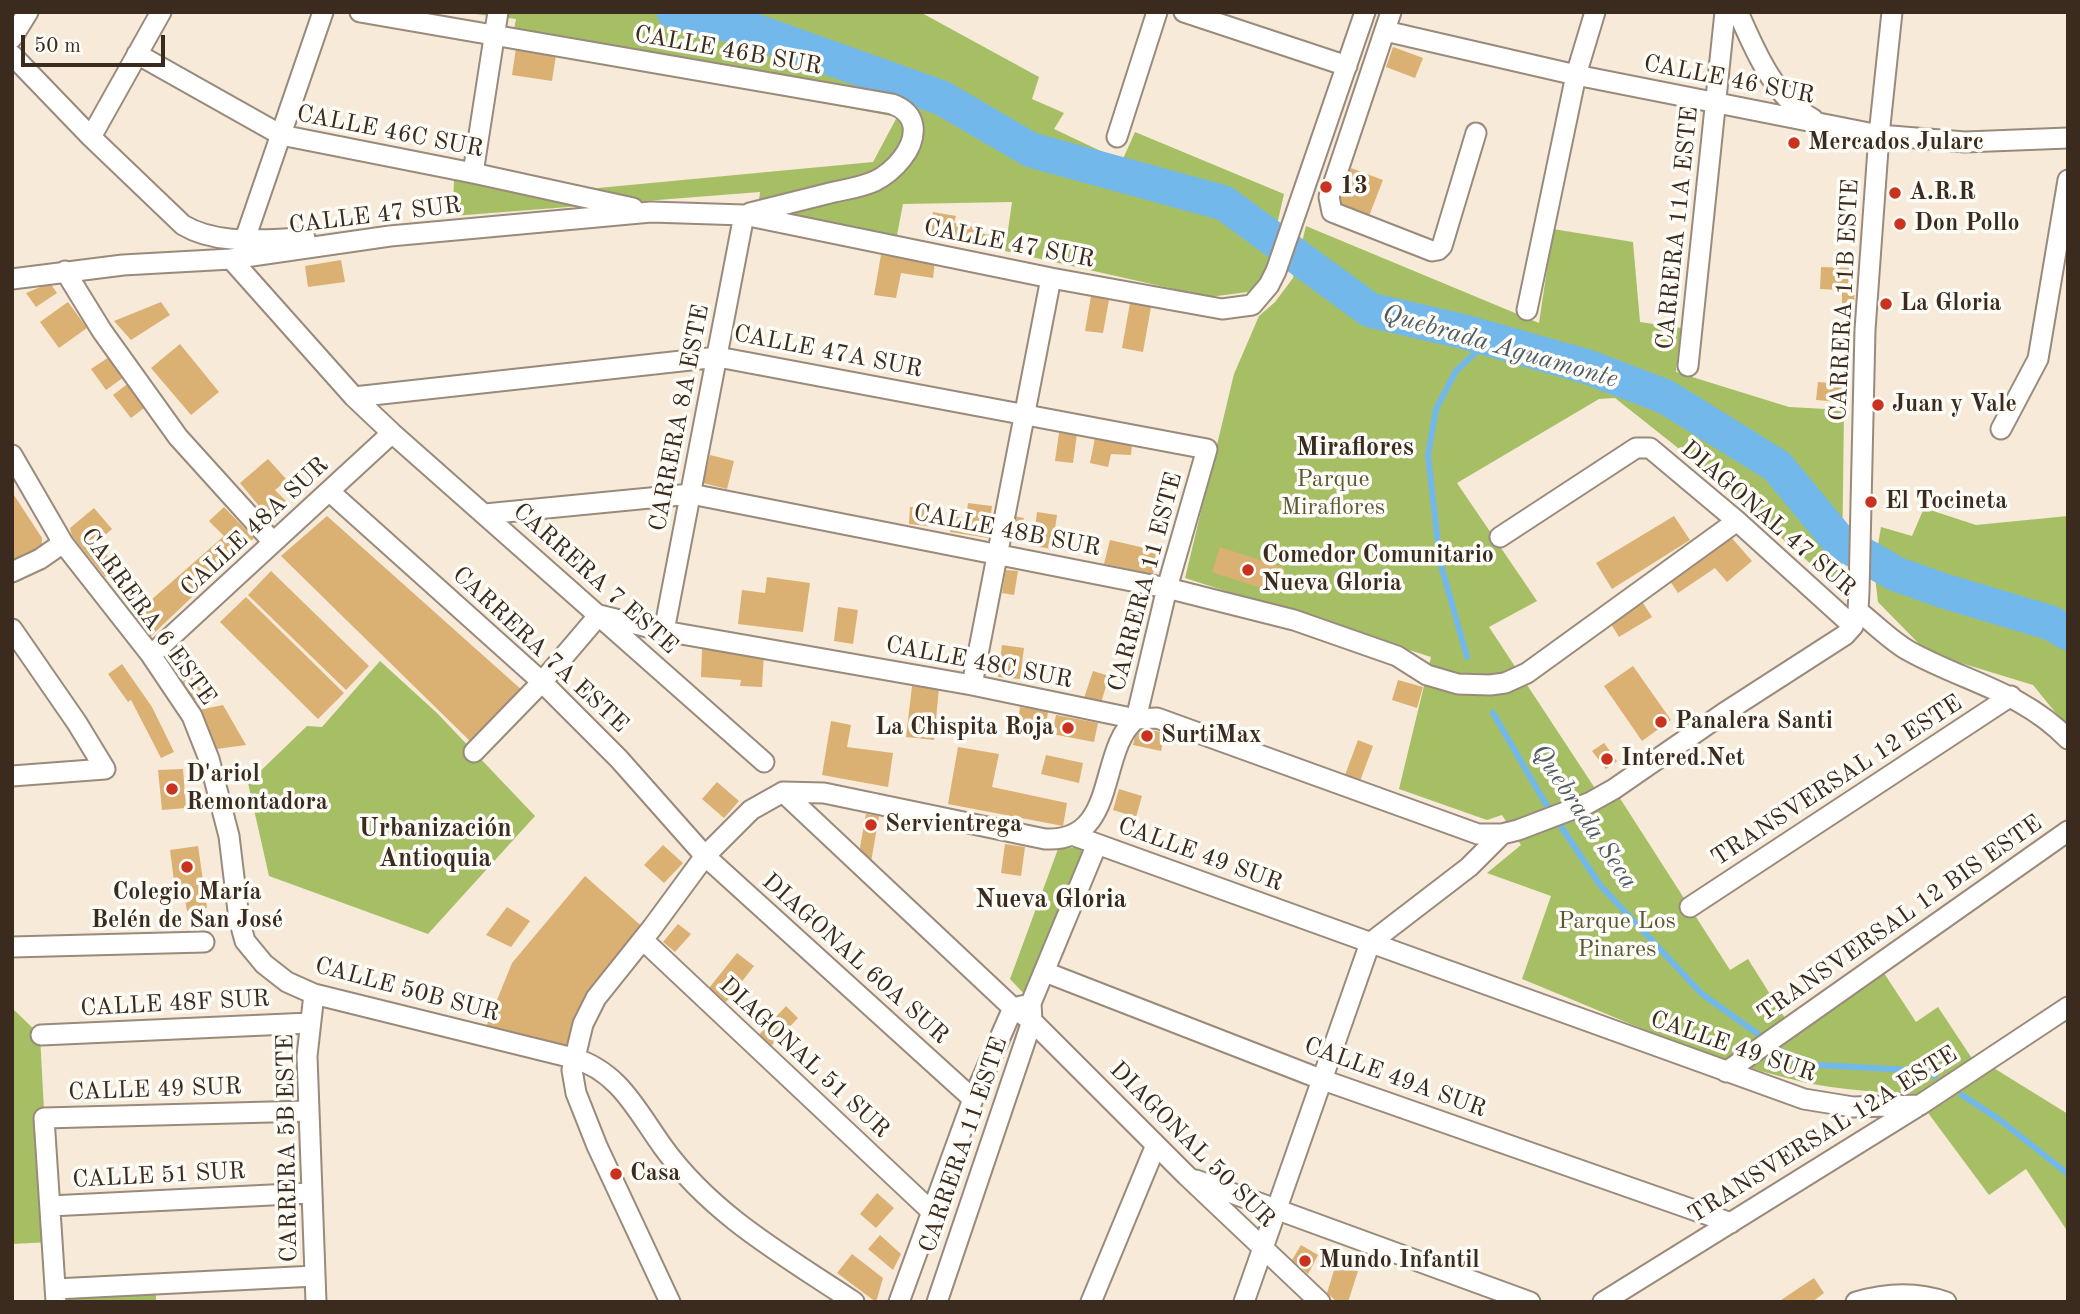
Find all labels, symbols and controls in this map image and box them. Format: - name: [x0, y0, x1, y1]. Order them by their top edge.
- street label: CALLE 46B SUR: [632, 20, 824, 82]
- scale bar: [24, 21, 168, 65]
- text: 50 m: [34, 36, 81, 57]
- street label: CALLE 46 SUR: [1641, 49, 1817, 111]
- street label: CALLE 46C SUR: [294, 100, 486, 164]
- street label: CARRERA 11A ESTE: [1651, 105, 1705, 351]
- place label: Mercados Jularc: [1808, 129, 1984, 157]
- marker: Mercados Jularc: [1786, 135, 1802, 151]
- place label: 13: [1340, 173, 1368, 201]
- street label: CARRERA 11B ESTE: [1824, 178, 1866, 422]
- marker: 13: [1318, 179, 1334, 195]
- place label: A.R.R: [1909, 179, 1976, 207]
- marker: A.R.R: [1887, 185, 1903, 201]
- street label: CALLE 47 SUR: [287, 191, 463, 241]
- place label: Don Pollo: [1914, 210, 2020, 238]
- street label: CALLE 47 SUR: [921, 213, 1097, 275]
- marker: Don Pollo: [1892, 216, 1908, 232]
- place label: La Gloria: [1900, 290, 2001, 318]
- marker: La Gloria: [1878, 296, 1894, 312]
- water label: Quebrada Aguamonte: [1379, 298, 1621, 396]
- street label: CARRERA 8A ESTE: [644, 302, 716, 534]
- street label: CALLE 47A SUR: [731, 320, 925, 384]
- place label: Juan y Vale: [1892, 391, 2017, 419]
- marker: Juan y Vale: [1870, 397, 1886, 413]
- district label: Miraflores: [1296, 432, 1414, 464]
- street label: DIAGONAL 47 SUR: [1674, 435, 1862, 603]
- street label: CALLE 48A SUR: [175, 451, 335, 603]
- park label: Parque Miraflores: [1281, 466, 1385, 522]
- street label: CARRERA 11 ESTE: [1103, 469, 1189, 695]
- place label: El Tocineta: [1885, 488, 2007, 516]
- marker: El Tocineta: [1863, 494, 1879, 510]
- street label: CARRERA 7 ESTE: [507, 497, 683, 661]
- street label: CALLE 48B SUR: [911, 499, 1103, 563]
- street label: CARRERA 6 ESTE: [74, 523, 222, 711]
- place label: Comedor Comunitario Nueva Gloria: [1262, 542, 1494, 598]
- street label: CARRERA 7A ESTE: [446, 561, 634, 739]
- marker: Comedor Comunitario Nueva Gloria: [1240, 562, 1256, 578]
- street label: CALLE 48C SUR: [883, 631, 1075, 695]
- street label: TRANSVERSAL 12 ESTE: [1706, 689, 1968, 873]
- place label: Panalera Santi: [1675, 708, 1833, 736]
- place label: La Chispita Roja: [875, 714, 1054, 742]
- marker: Panalera Santi: [1653, 714, 1669, 730]
- marker: La Chispita Roja: [1060, 720, 1076, 736]
- place label: SurtiMax: [1161, 722, 1261, 750]
- marker: SurtiMax: [1139, 728, 1155, 744]
- water label: Quebrada Seca: [1524, 739, 1644, 895]
- place label: Intered.Net: [1621, 745, 1745, 773]
- marker: Intered.Net: [1599, 751, 1615, 767]
- place label: D'ariol Remontadora: [186, 761, 328, 817]
- marker: D'ariol Remontadora: [164, 781, 180, 797]
- street label: TRANSVERSAL 12 BIS ESTE: [1752, 809, 2048, 1029]
- place label: Servientrega: [885, 811, 1022, 839]
- street label: CALLE 49 SUR: [1114, 812, 1286, 898]
- district label: Urbanización Antioquia: [358, 813, 512, 874]
- marker: Servientrega: [863, 817, 879, 833]
- marker: Colegio María Belén de San José: [179, 859, 195, 875]
- street label: DIAGONAL 60A SUR: [756, 868, 954, 1050]
- place label: Colegio María Belén de San José: [91, 879, 283, 935]
- district label: Nueva Gloria: [975, 884, 1127, 916]
- park label: Parque Los Pinares: [1558, 908, 1676, 964]
- street label: CALLE 50B SUR: [312, 952, 502, 1028]
- street label: DIAGONAL 51 SUR: [713, 971, 895, 1145]
- street label: CALLE 48F SUR: [80, 985, 270, 1023]
- street label: CALLE 49 SUR: [1646, 1005, 1820, 1089]
- street label: CALLE 49A SUR: [1300, 1032, 1490, 1124]
- street label: CARRERA 5B ESTE: [272, 1033, 304, 1263]
- street label: CARRERA 11 ESTE: [914, 1033, 1014, 1257]
- street label: TRANSVERSAL 12A ESTE: [1683, 1040, 1963, 1230]
- street label: DIAGONAL 50 SUR: [1103, 1056, 1281, 1234]
- street label: CALLE 49 SUR: [68, 1073, 242, 1107]
- street label: CALLE 51 SUR: [72, 1157, 246, 1195]
- place label: Casa: [630, 1160, 681, 1188]
- marker: Casa: [608, 1166, 624, 1182]
- place label: Mundo Infantil: [1319, 1247, 1480, 1275]
- marker: Mundo Infantil: [1297, 1253, 1313, 1269]

